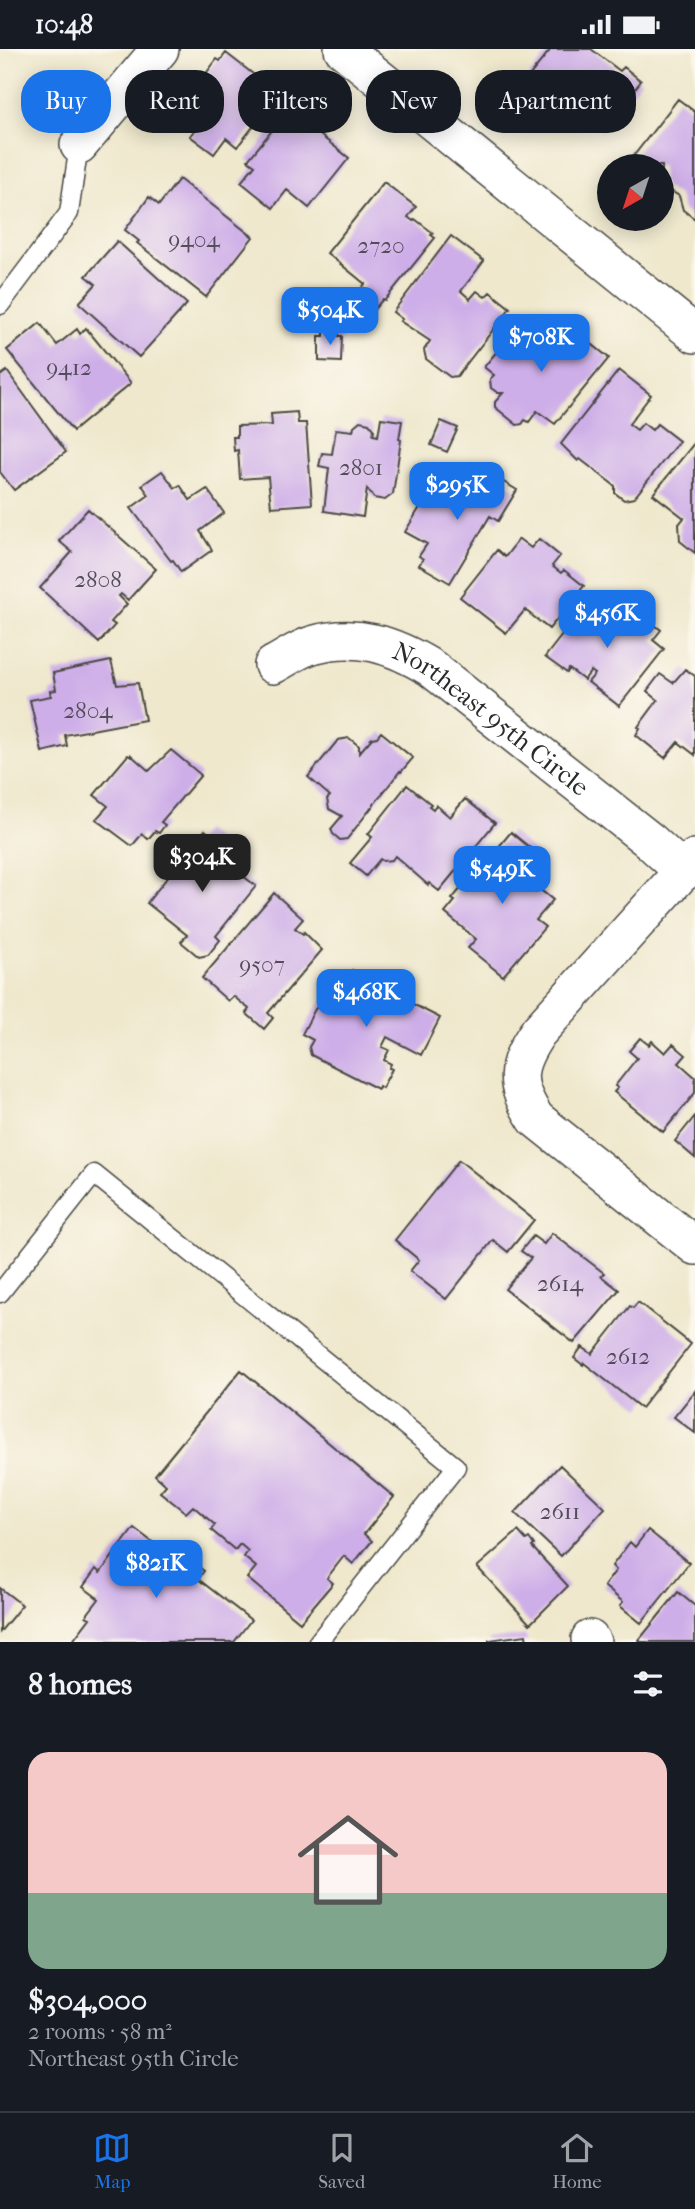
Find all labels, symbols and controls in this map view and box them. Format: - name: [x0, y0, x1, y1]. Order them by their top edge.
- text: 10:48: [35, 9, 93, 40]
- chip: Buy: [21, 70, 111, 133]
- chip: Rent: [125, 70, 224, 133]
- chip: Filters: [238, 70, 352, 133]
- chip: New: [366, 70, 461, 133]
- chip: Apartment: [475, 70, 636, 133]
- north arrow: [597, 154, 674, 231]
- map controls: [597, 154, 674, 231]
- house number: 9404: [168, 226, 221, 253]
- house number: 2720: [357, 232, 405, 259]
- pin: $504K: [281, 287, 379, 347]
- text: $504K: [297, 296, 363, 323]
- pin: $708K: [492, 315, 590, 374]
- text: $708K: [509, 323, 573, 350]
- house number: 9412: [46, 354, 92, 381]
- house number: 2801: [339, 454, 383, 481]
- pin: $295K: [408, 463, 506, 522]
- text: $295K: [425, 471, 489, 498]
- house number: 2808: [74, 566, 122, 593]
- pin: $456K: [558, 591, 656, 650]
- text: $456K: [575, 599, 639, 626]
- street label: Northeast 95th Circle: [388, 635, 595, 803]
- house number: 2804: [63, 697, 114, 724]
- pin: $304K: [153, 835, 251, 894]
- text: $304K: [170, 843, 234, 870]
- pin: $549K: [453, 847, 551, 906]
- text: $549K: [470, 855, 534, 882]
- house number: 9507: [239, 951, 285, 978]
- pin: $468K: [317, 969, 415, 1029]
- text: $468K: [333, 978, 399, 1005]
- house number: 2614: [537, 1270, 584, 1297]
- house number: 2612: [606, 1343, 650, 1370]
- house number: 2611: [540, 1498, 580, 1525]
- pin: $821K: [107, 1541, 205, 1600]
- text: $821K: [126, 1549, 186, 1576]
- icon: filters: [629, 1665, 667, 1703]
- text: 8 homes: [28, 1667, 132, 1702]
- icon: home: [285, 1797, 411, 1923]
- text: $304,000: [28, 1983, 147, 2018]
- text: 2 rooms · 58 m²: [28, 2018, 172, 2045]
- text: Northeast 95th Circle: [28, 2045, 239, 2072]
- tab: Map: [93, 2129, 131, 2193]
- tab: Saved: [318, 2129, 365, 2193]
- tab: Home: [552, 2129, 602, 2193]

